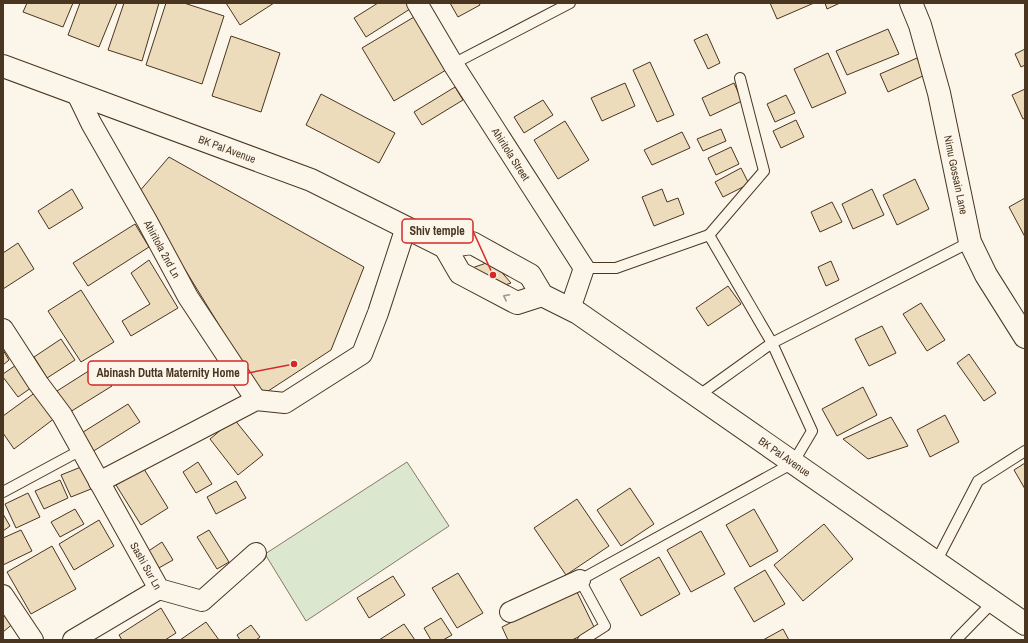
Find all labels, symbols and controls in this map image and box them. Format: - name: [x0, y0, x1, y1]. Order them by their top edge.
- street label: Ahiritola Street: [488, 124, 533, 184]
- street label: BK Pal Avenue: [196, 132, 258, 166]
- street label: Nimu Gossain Lane: [941, 134, 971, 216]
- street label: Ahiritola 2nd Ln: [140, 217, 183, 281]
- callout: Shiv temple: [402, 219, 473, 243]
- text: Shiv temple: [409, 223, 465, 239]
- one-way arrow: [502, 294, 510, 301]
- callout: Abinash Dutta Maternity Home: [88, 361, 248, 385]
- text: Abinash Dutta Maternity Home: [96, 365, 240, 381]
- street label: BK Pal Avenue: [756, 434, 813, 480]
- street label: Sashi Sur Ln: [127, 540, 165, 592]

